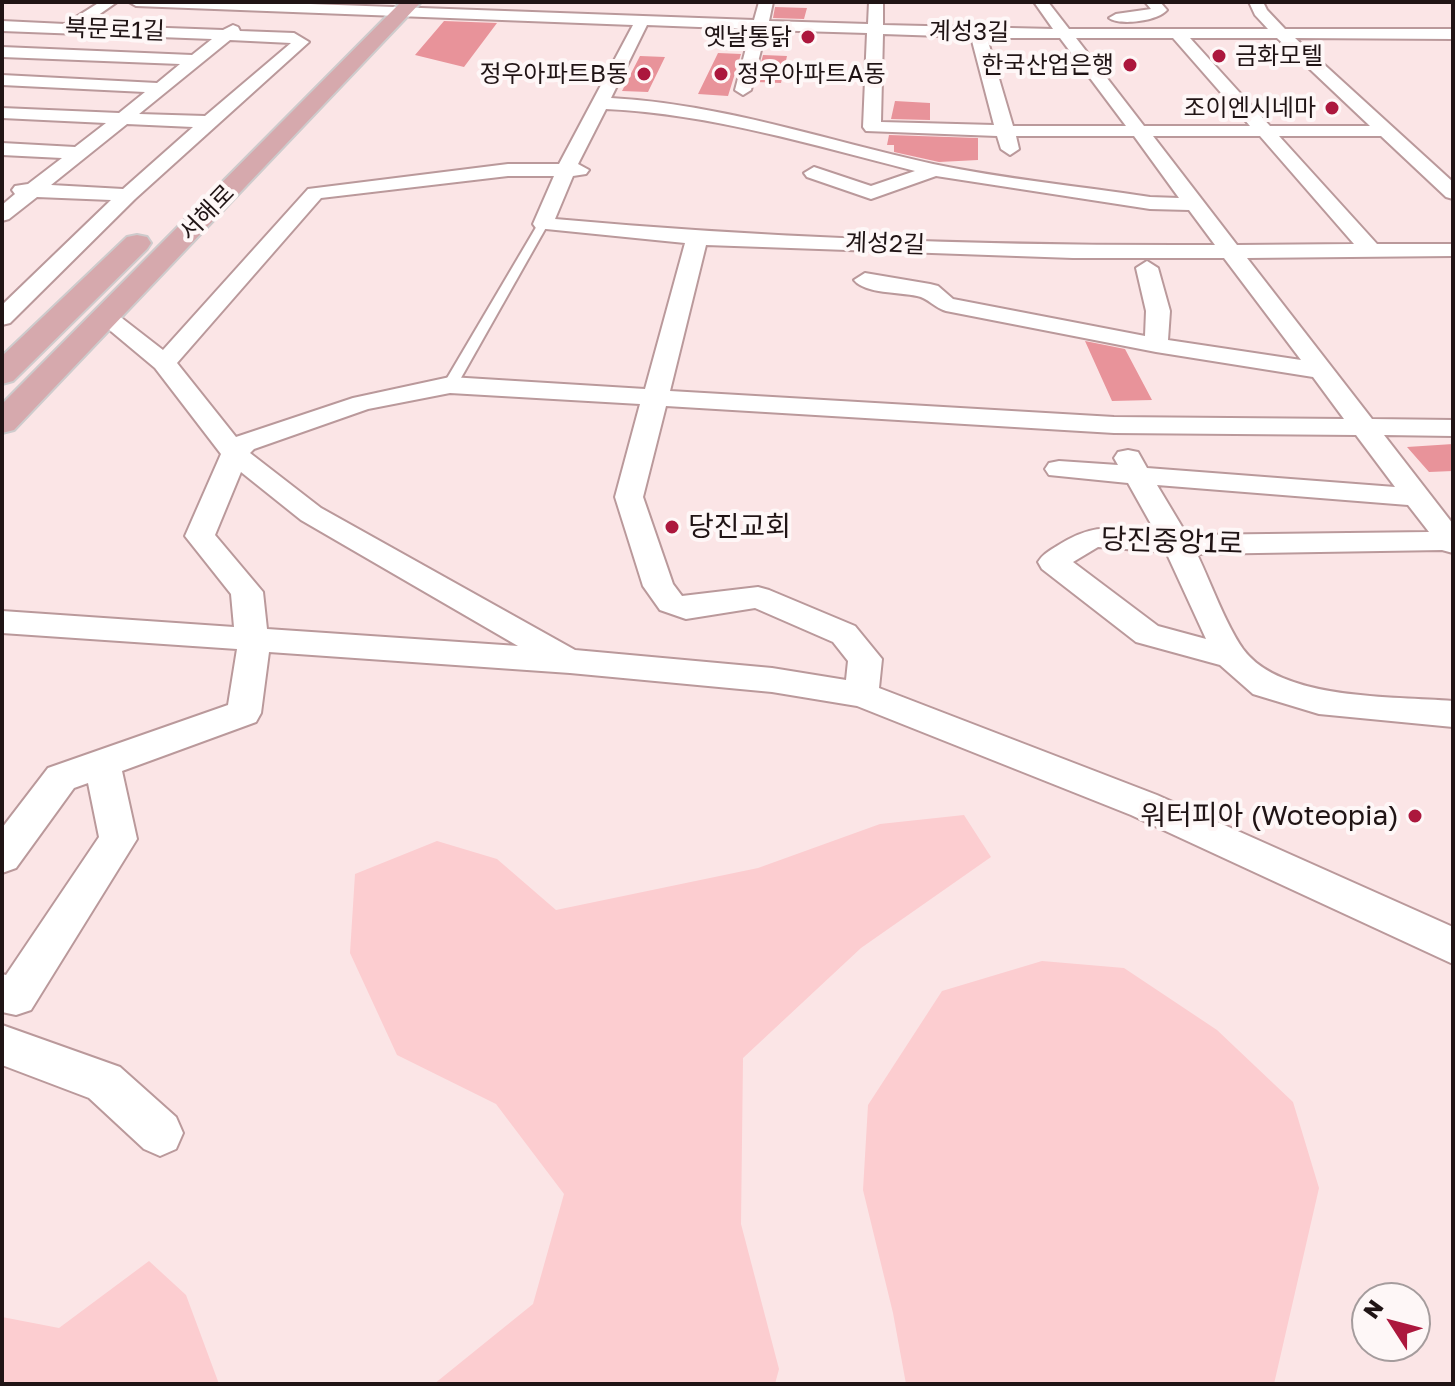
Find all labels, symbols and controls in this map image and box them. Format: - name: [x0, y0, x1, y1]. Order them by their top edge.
- street label: 북문로1길: [65, 14, 165, 46]
- street label: 계성3길: [929, 17, 1009, 47]
- place label: 옛날통닭: [704, 23, 792, 51]
- marker: 옛날통닭: [799, 28, 817, 46]
- place label: 금화모텔: [1235, 42, 1323, 70]
- marker: 금화모텔: [1210, 47, 1228, 65]
- place label: 한국산업은행: [982, 51, 1114, 79]
- marker: 한국산업은행: [1121, 56, 1139, 74]
- place label: 정우아파트B동: [479, 60, 628, 88]
- place label: 정우아파트A동: [737, 60, 886, 88]
- marker: 정우아파트B동: [635, 65, 653, 83]
- marker: 정우아파트A동: [712, 65, 730, 83]
- place label: 조이엔시네마: [1184, 94, 1316, 122]
- marker: 조이엔시네마: [1323, 99, 1341, 117]
- street label: 서해로: [174, 179, 240, 247]
- street label: 계성2길: [844, 228, 926, 260]
- place label: 당진교회: [688, 510, 791, 544]
- marker: 당진교회: [663, 518, 681, 536]
- street label: 당진중앙1로: [1100, 523, 1244, 561]
- place label: 워터피아 (Woteopia): [1140, 799, 1399, 833]
- marker: 워터피아 (Woteopia): [1406, 807, 1424, 825]
- north arrow: [1351, 1282, 1431, 1362]
- text: N: [1357, 1294, 1389, 1323]

